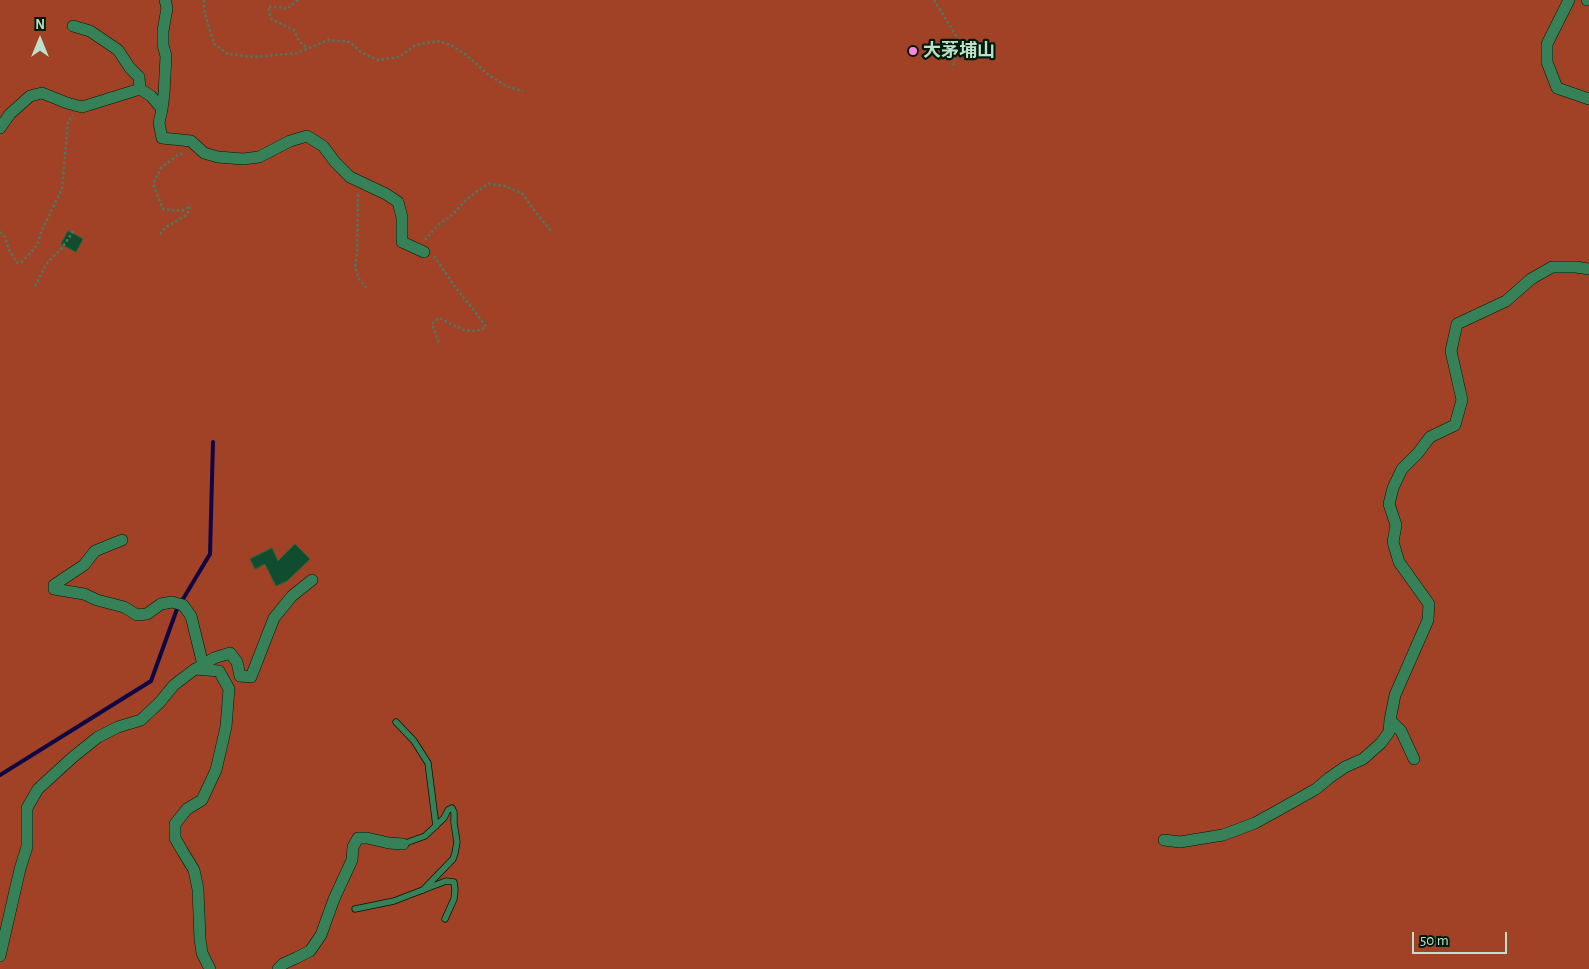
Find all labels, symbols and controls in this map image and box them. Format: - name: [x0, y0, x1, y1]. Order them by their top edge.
- north arrow: [15, 15, 65, 65]
- text: N: [35, 18, 45, 32]
- place label: 大茅埔山: [923, 40, 995, 62]
- marker: 大茅埔山: [907, 45, 919, 57]
- scale bar: [1414, 922, 1509, 954]
- text: 50 m: [1420, 933, 1449, 948]

